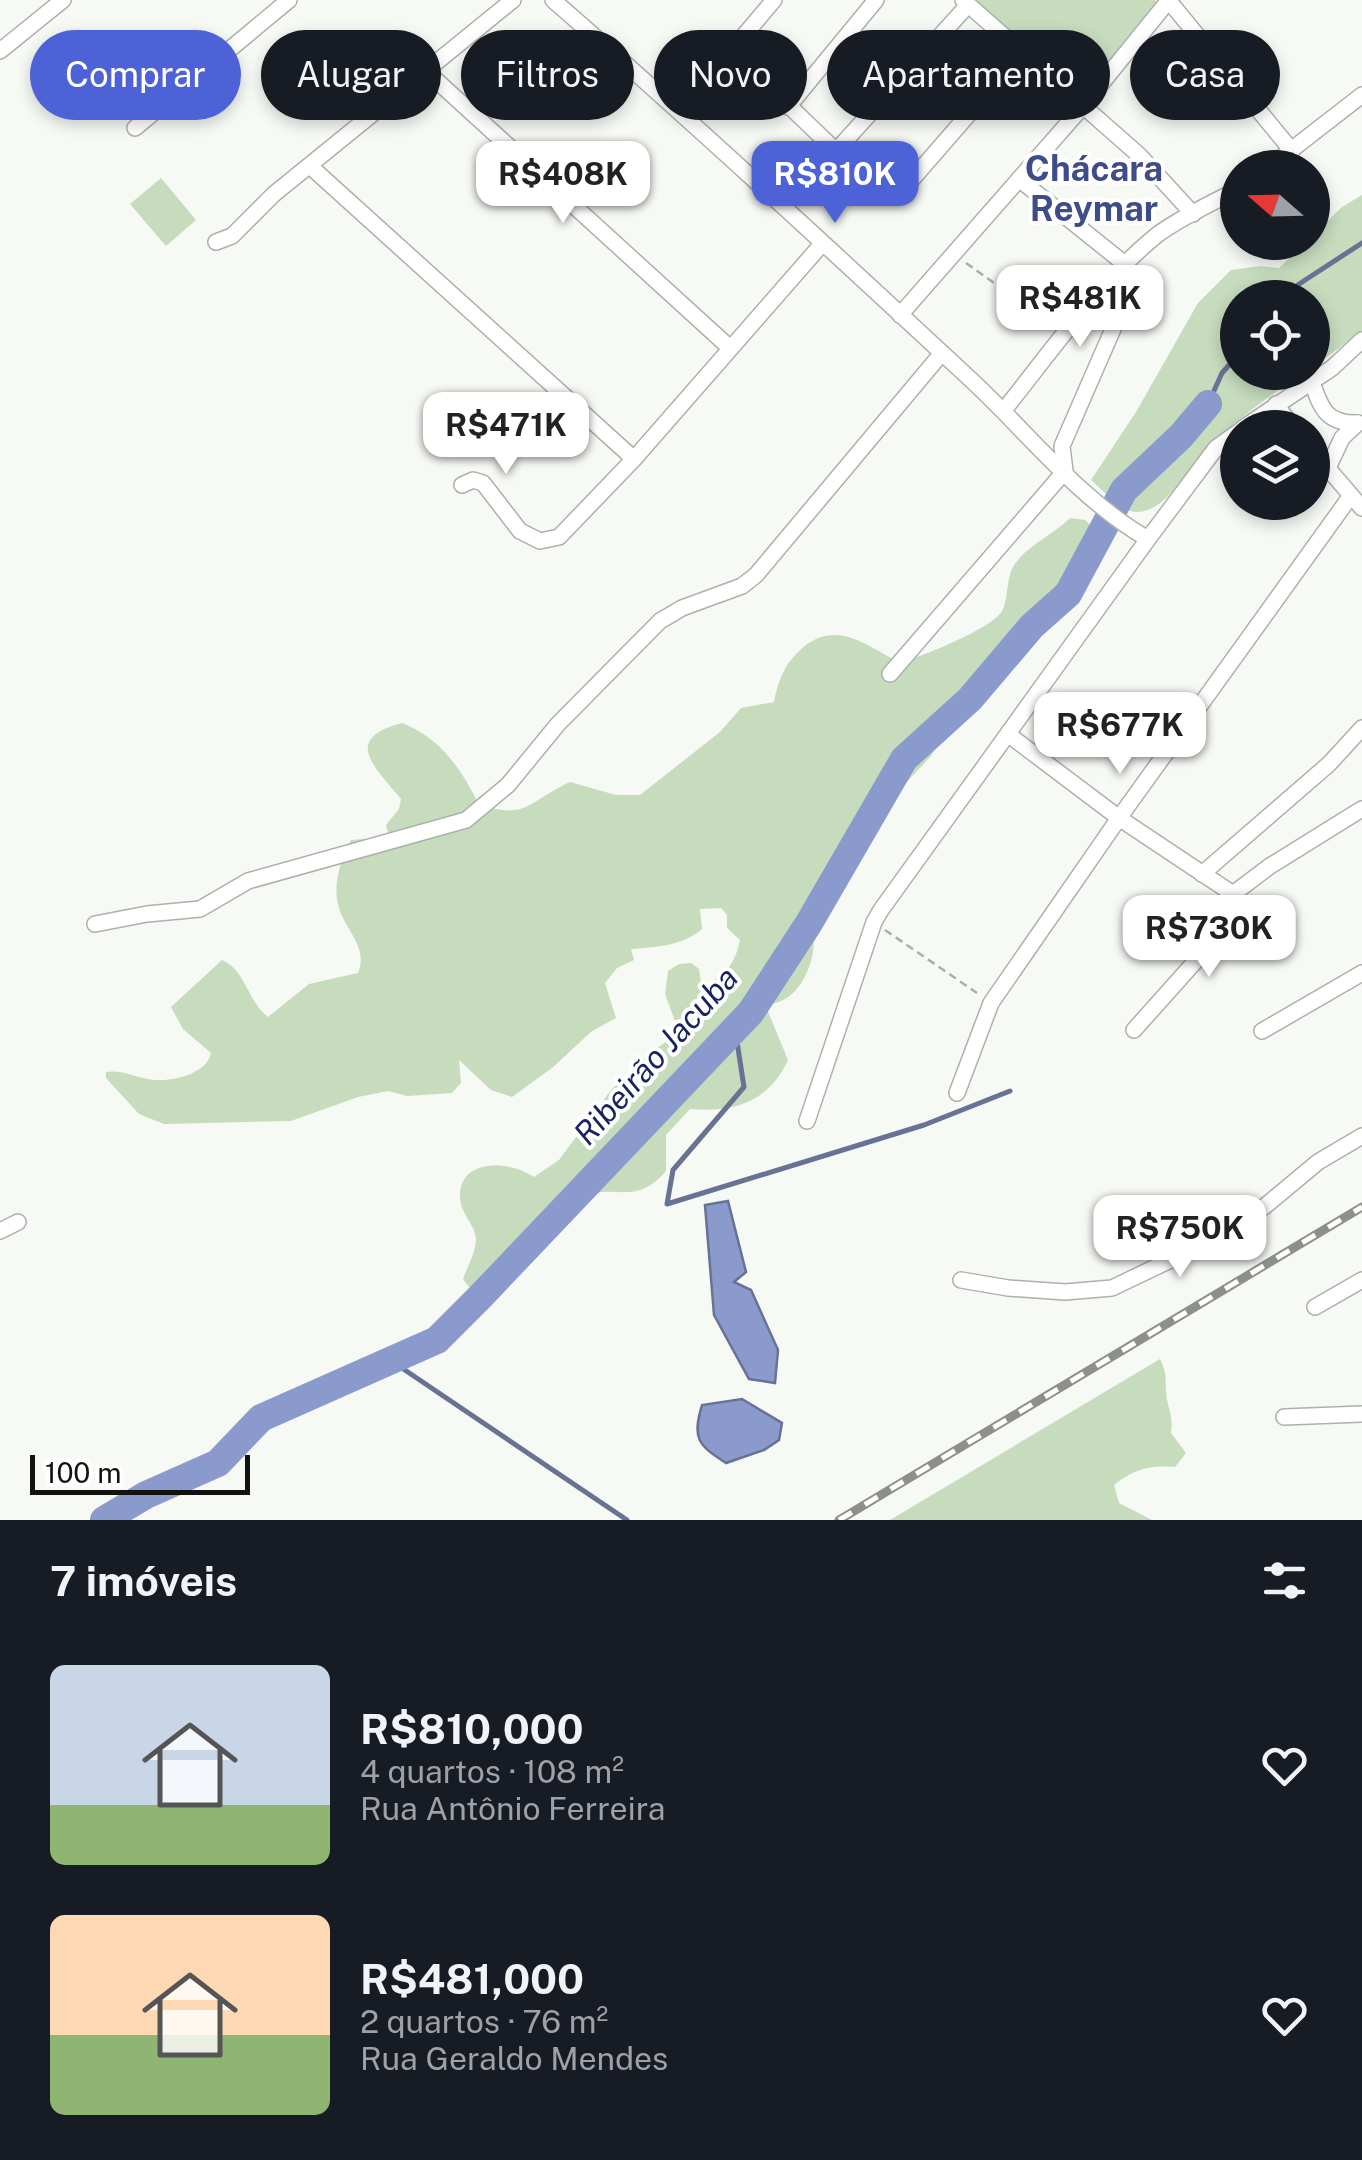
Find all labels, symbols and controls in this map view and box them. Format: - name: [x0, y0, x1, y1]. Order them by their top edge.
- chip: Comprar: [30, 30, 241, 120]
- chip: Alugar: [261, 30, 441, 120]
- chip: Filtros: [461, 30, 634, 120]
- chip: Novo: [654, 30, 807, 120]
- chip: Apartamento: [827, 30, 1110, 120]
- chip: Casa: [1130, 30, 1280, 120]
- pin: R$408K: [482, 141, 644, 226]
- pin: R$810K: [754, 141, 916, 226]
- district label: Chácara Reymar: [1025, 148, 1163, 229]
- north arrow: [1220, 150, 1330, 260]
- map controls: [1220, 150, 1330, 520]
- text: R$408K: [498, 155, 628, 192]
- text: R$810K: [774, 155, 896, 192]
- pin: R$481K: [999, 265, 1161, 350]
- text: R$481K: [1018, 279, 1142, 316]
- button: locate: [1220, 280, 1330, 390]
- pin: R$471K: [425, 392, 587, 477]
- text: R$471K: [445, 406, 567, 443]
- button: layers: [1220, 410, 1330, 520]
- pin: R$677K: [1039, 692, 1201, 777]
- text: R$677K: [1056, 706, 1184, 743]
- pin: R$730K: [1128, 895, 1290, 980]
- text: R$730K: [1145, 909, 1273, 946]
- water label: Ribeirão Jacuba: [566, 959, 745, 1152]
- pin: R$750K: [1099, 1195, 1261, 1280]
- text: R$750K: [1115, 1209, 1245, 1246]
- scale bar: [30, 1450, 250, 1494]
- text: 100 m: [45, 1456, 122, 1489]
- icon: filters: [1257, 1553, 1312, 1608]
- text: 7 imóveis: [50, 1556, 237, 1605]
- text: R$810,000: [360, 1704, 584, 1753]
- icon: home: [130, 1705, 250, 1825]
- icon: heart: [1257, 1738, 1312, 1793]
- text: 4 quartos · 108 m²: [360, 1753, 624, 1790]
- text: Rua Antônio Ferreira: [360, 1790, 665, 1827]
- text: R$481,000: [360, 1954, 584, 2003]
- icon: home: [130, 1955, 250, 2075]
- icon: heart: [1257, 1988, 1312, 2043]
- text: 2 quartos · 76 m²: [360, 2003, 608, 2040]
- text: Rua Geraldo Mendes: [360, 2040, 668, 2077]

